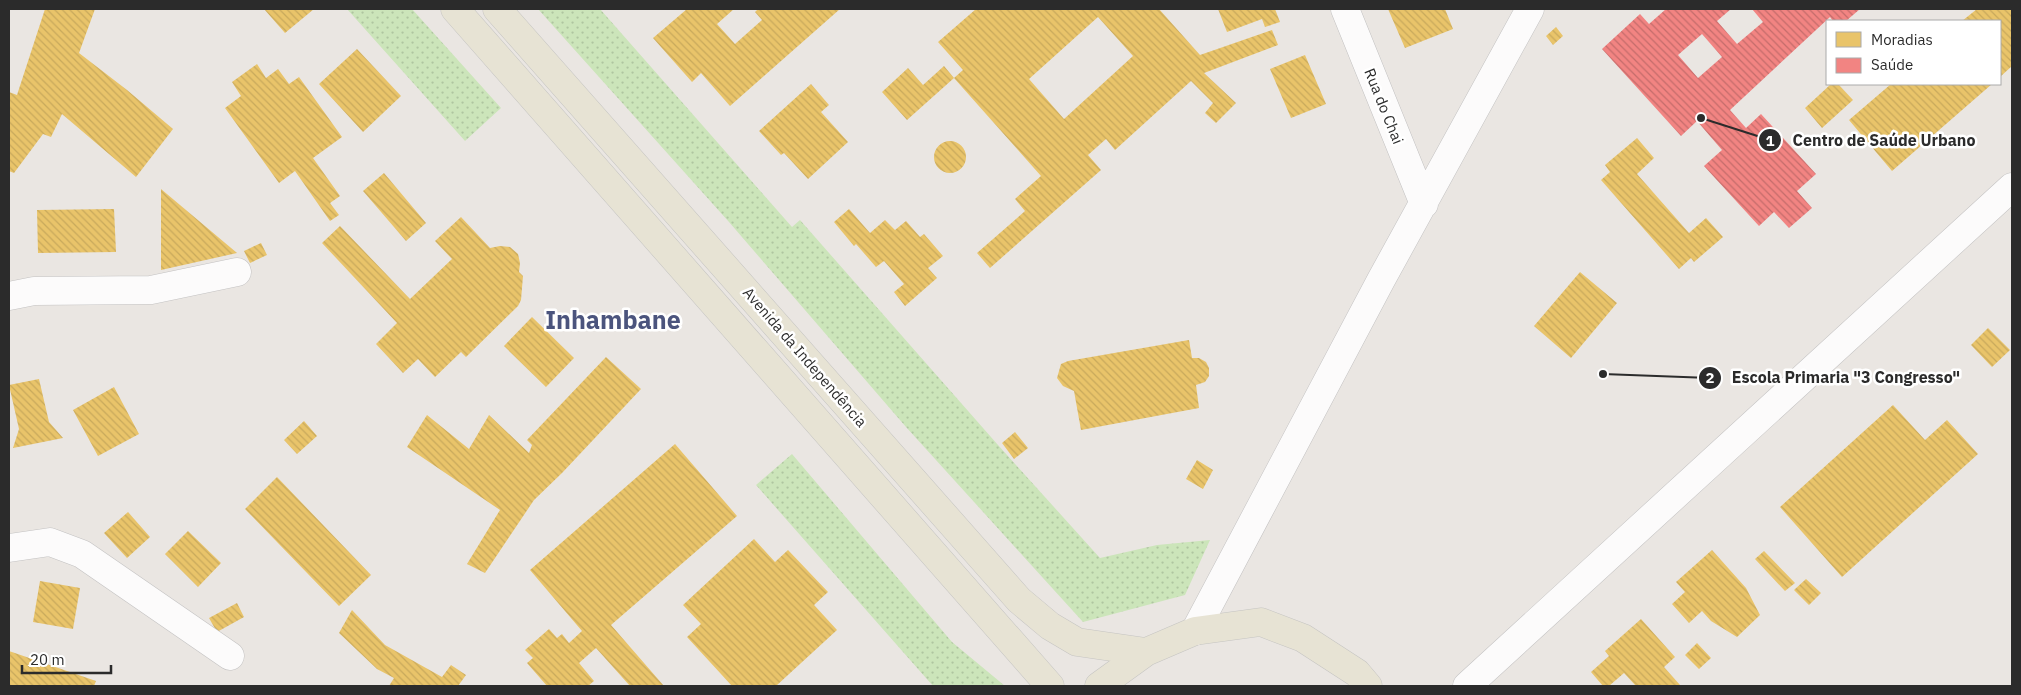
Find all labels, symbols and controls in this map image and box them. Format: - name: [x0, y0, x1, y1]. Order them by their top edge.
- legend: [1826, 20, 2001, 85]
- text: Moradias: [1871, 30, 1933, 49]
- text: Saúde: [1871, 55, 1913, 74]
- street label: Rua do Chai: [1360, 65, 1408, 147]
- callout: Centro de Saúde Urbano: [1757, 125, 1985, 156]
- text: Centro de Saúde Urbano: [1793, 130, 1975, 150]
- text: 1: [1765, 131, 1775, 150]
- street label: Avenida da Independência: [739, 283, 871, 431]
- district label: Inhambane: [545, 303, 681, 336]
- callout: Escola Primaria "3 Congresso": [1697, 362, 1971, 393]
- text: Escola Primaria "3 Congresso": [1732, 367, 1960, 387]
- text: 2: [1705, 368, 1715, 387]
- scale bar: [22, 642, 111, 674]
- text: 20 m: [30, 650, 65, 669]

